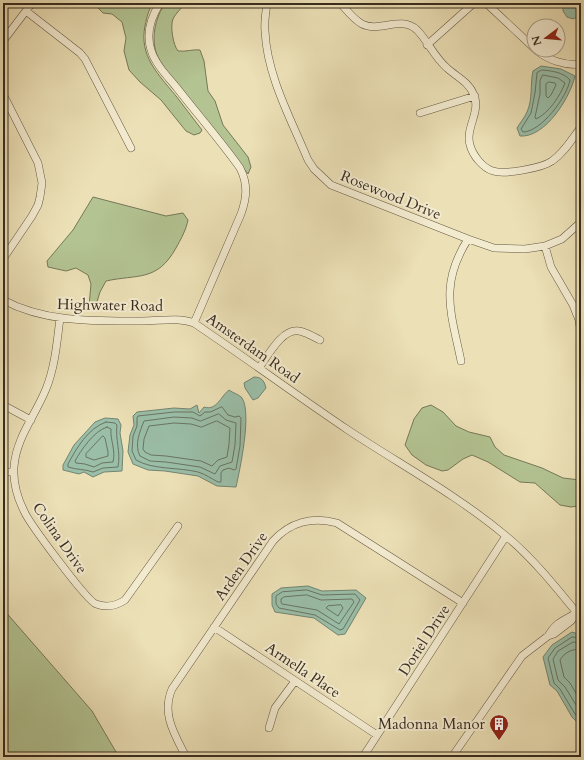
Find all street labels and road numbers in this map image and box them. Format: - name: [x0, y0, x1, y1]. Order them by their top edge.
- street label: Rosewood Drive: [338, 166, 444, 224]
- street label: Highwater Road: [57, 294, 163, 316]
- street label: Amsterdam Road: [202, 308, 304, 388]
- street label: Colina Drive: [28, 498, 92, 578]
- street label: Arden Drive: [210, 527, 272, 604]
- street label: Doriel Drive: [394, 600, 455, 679]
- street label: Armella Place: [262, 637, 345, 703]

